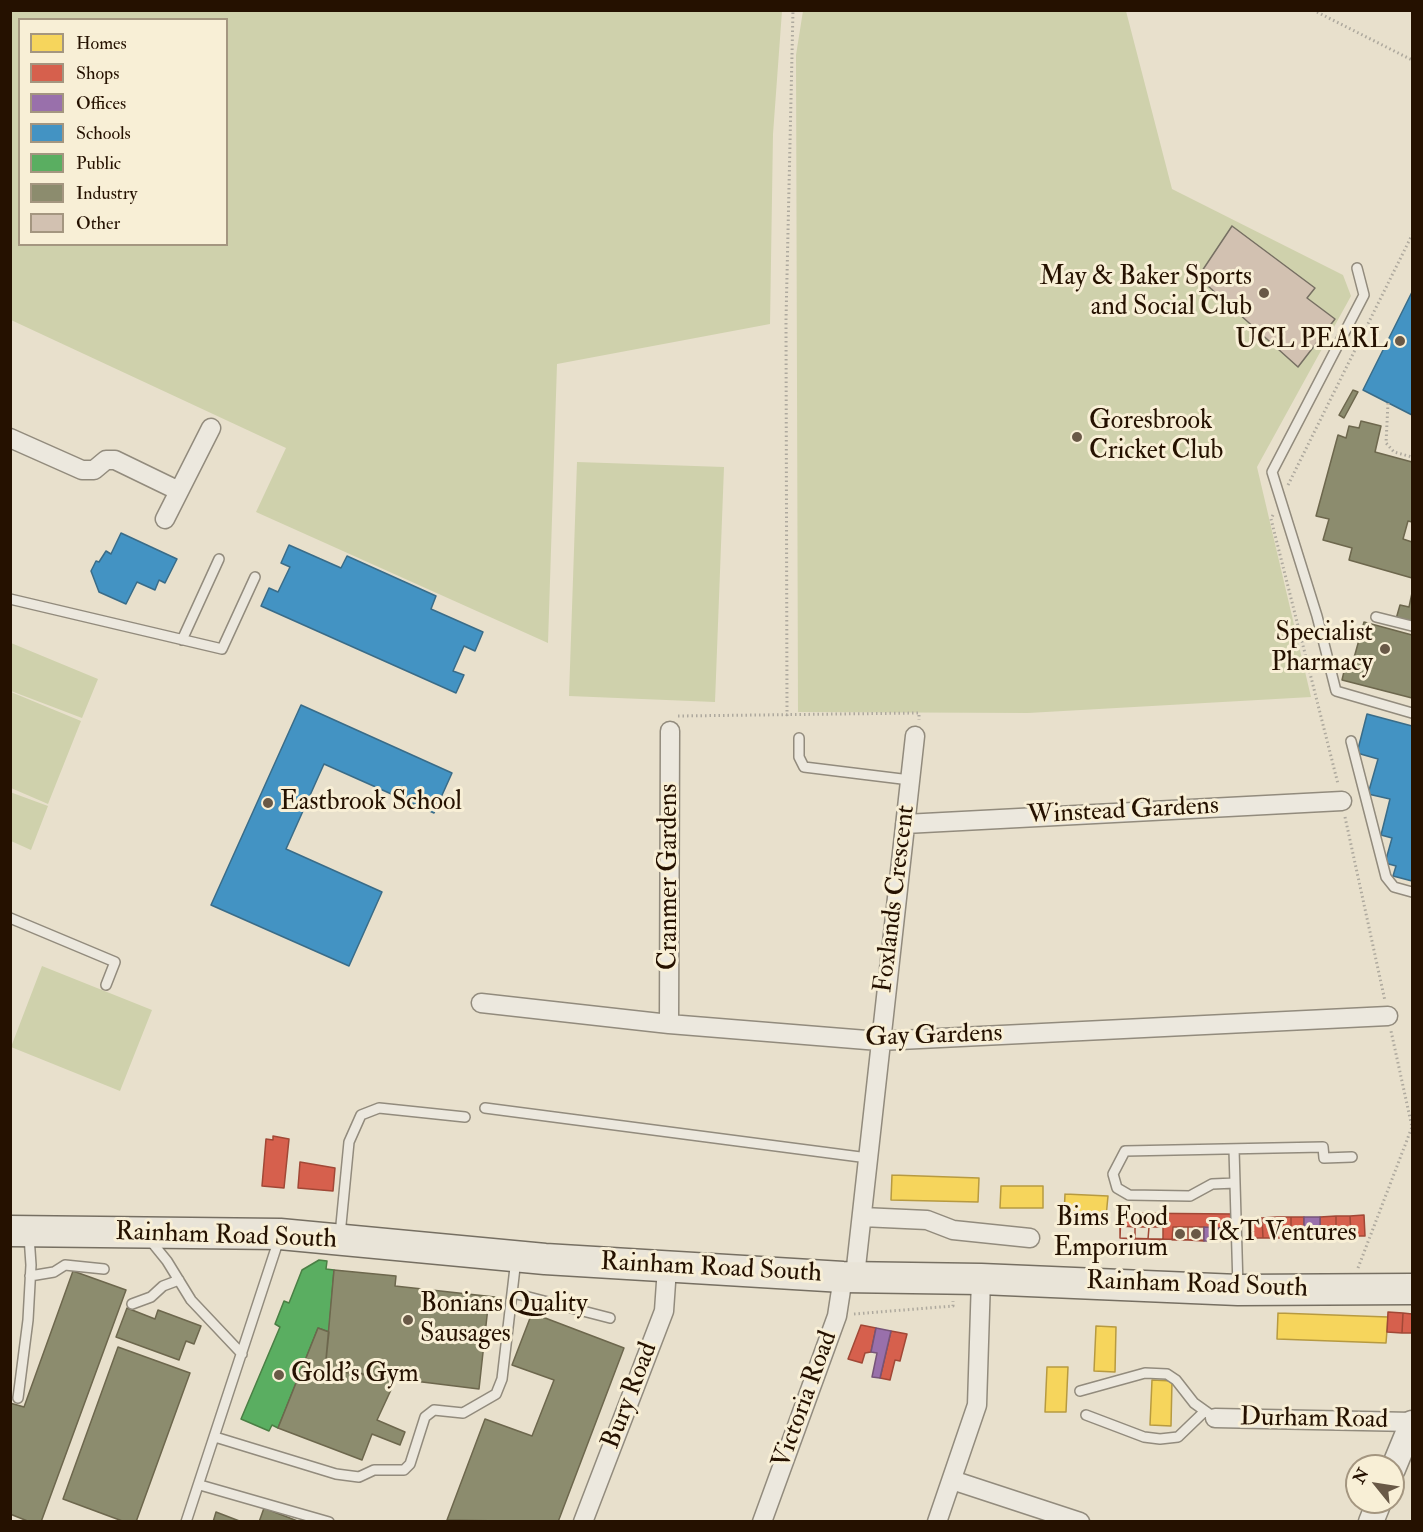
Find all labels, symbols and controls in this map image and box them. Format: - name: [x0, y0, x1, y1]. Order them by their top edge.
- legend: [18, 18, 228, 246]
- text: Homes: [76, 32, 127, 55]
- text: Shops: [76, 62, 119, 85]
- text: Offices: [76, 92, 126, 115]
- text: Schools: [76, 122, 131, 145]
- text: Public: [76, 152, 121, 175]
- text: Industry: [76, 182, 137, 205]
- text: Other: [76, 212, 120, 235]
- place label: May & Baker Sports and Social Club: [1039, 262, 1252, 324]
- marker: May & Baker Sports and Social Club: [1257, 286, 1271, 300]
- place label: UCL PEARL: [1235, 325, 1388, 357]
- marker: UCL PEARL: [1393, 334, 1407, 348]
- place label: Goresbrook Cricket Club: [1089, 406, 1223, 467]
- marker: Goresbrook Cricket Club: [1070, 430, 1084, 444]
- place label: Specialist Pharmacy: [1271, 618, 1373, 680]
- marker: Specialist Pharmacy: [1378, 642, 1392, 656]
- street label: Cranmer Gardens: [654, 784, 686, 970]
- place label: Eastbrook School: [280, 787, 462, 819]
- street label: Winstead Gardens: [1026, 791, 1220, 833]
- marker: Eastbrook School: [261, 796, 275, 810]
- street label: Foxlands Crescent: [869, 804, 923, 994]
- street label: Gay Gardens: [865, 1019, 1003, 1055]
- place label: Bims Food Emporium: [1053, 1203, 1168, 1264]
- street label: Rainham Road South: [115, 1218, 337, 1256]
- place label: I&T Ventures: [1208, 1218, 1357, 1250]
- marker: Bims Food Emporium: [1173, 1227, 1187, 1241]
- marker: I&T Ventures: [1189, 1227, 1203, 1241]
- street label: Rainham Road South: [599, 1248, 823, 1290]
- street label: Rainham Road South: [1086, 1267, 1308, 1305]
- place label: Bonians Quality Sausages: [420, 1289, 588, 1350]
- marker: Bonians Quality Sausages: [401, 1313, 415, 1327]
- street label: Victoria Road: [767, 1327, 845, 1473]
- street label: Bury Road: [596, 1338, 666, 1454]
- place label: Gold's Gym: [291, 1359, 419, 1391]
- marker: Gold's Gym: [272, 1368, 286, 1382]
- street label: Durham Road: [1239, 1403, 1389, 1437]
- north arrow: [1345, 1454, 1405, 1514]
- text: N: [1349, 1465, 1373, 1487]

